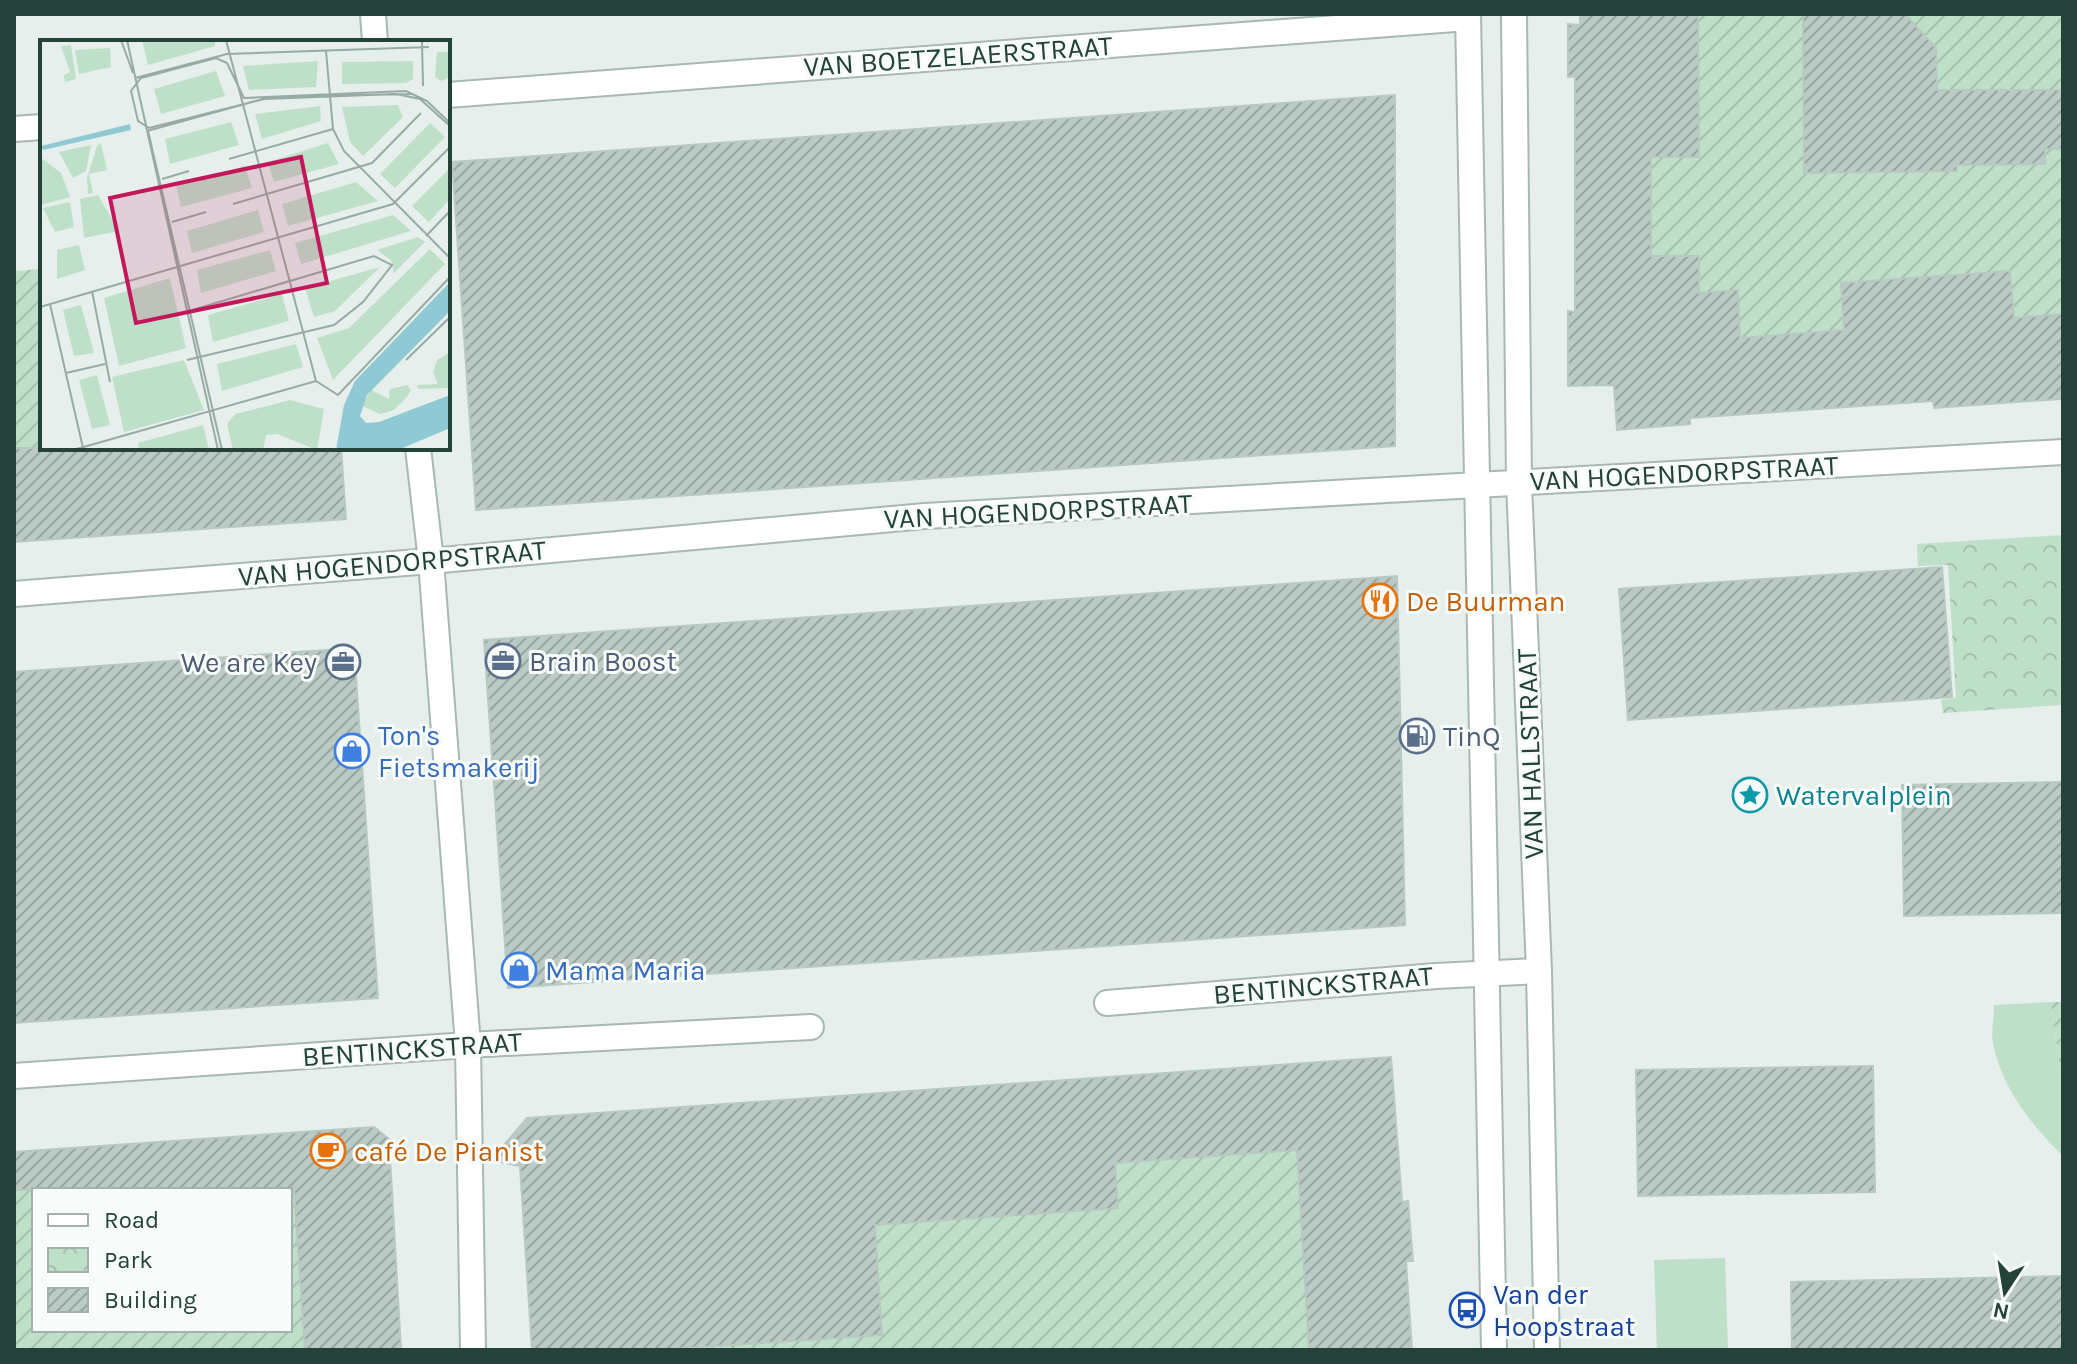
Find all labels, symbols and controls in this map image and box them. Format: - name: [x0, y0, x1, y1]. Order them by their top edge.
- street label: VAN BOETZELAERSTRAAT: [802, 29, 1114, 83]
- inset map: [40, 40, 450, 450]
- street label: VAN HOGENDORPSTRAAT: [1529, 448, 1839, 498]
- street label: VAN HOGENDORPSTRAAT: [883, 486, 1193, 536]
- street label: VAN HOGENDORPSTRAAT: [237, 533, 547, 593]
- restaurant icon: De Buurman: [1361, 582, 1399, 620]
- place label: De Buurman: [1406, 585, 1565, 618]
- office icon: Brain Boost: [484, 642, 522, 680]
- office icon: We are Key: [324, 643, 362, 681]
- place label: Brain Boost: [529, 645, 677, 678]
- place label: We are Key: [181, 646, 317, 679]
- street label: VAN HALLSTRAAT: [1510, 648, 1550, 860]
- fuel station icon: TinQ: [1398, 717, 1436, 755]
- place label: Ton's Fietsmakerij: [378, 719, 540, 784]
- place label: TinQ: [1443, 720, 1501, 753]
- shop icon: Ton's Fietsmakerij: [333, 732, 371, 770]
- place icon: Watervalplein: [1731, 776, 1769, 814]
- place label: Watervalplein: [1776, 779, 1952, 812]
- shop icon: Mama Maria: [500, 951, 538, 989]
- place label: Mama Maria: [545, 954, 705, 987]
- street label: BENTINCKSTRAAT: [1212, 959, 1434, 1011]
- street label: BENTINCKSTRAAT: [301, 1025, 523, 1073]
- cafe icon: café De Pianist: [309, 1132, 347, 1170]
- place label: café De Pianist: [354, 1135, 544, 1168]
- legend: [32, 1188, 292, 1332]
- text: Road: [104, 1206, 159, 1234]
- text: Park: [104, 1246, 153, 1274]
- north arrow: [1965, 1252, 2045, 1332]
- place label: Van der Hoopstraat: [1493, 1278, 1635, 1343]
- text: Building: [104, 1286, 197, 1314]
- bus stop icon: Van der Hoopstraat: [1448, 1291, 1486, 1329]
- text: N: [1991, 1296, 2011, 1325]

